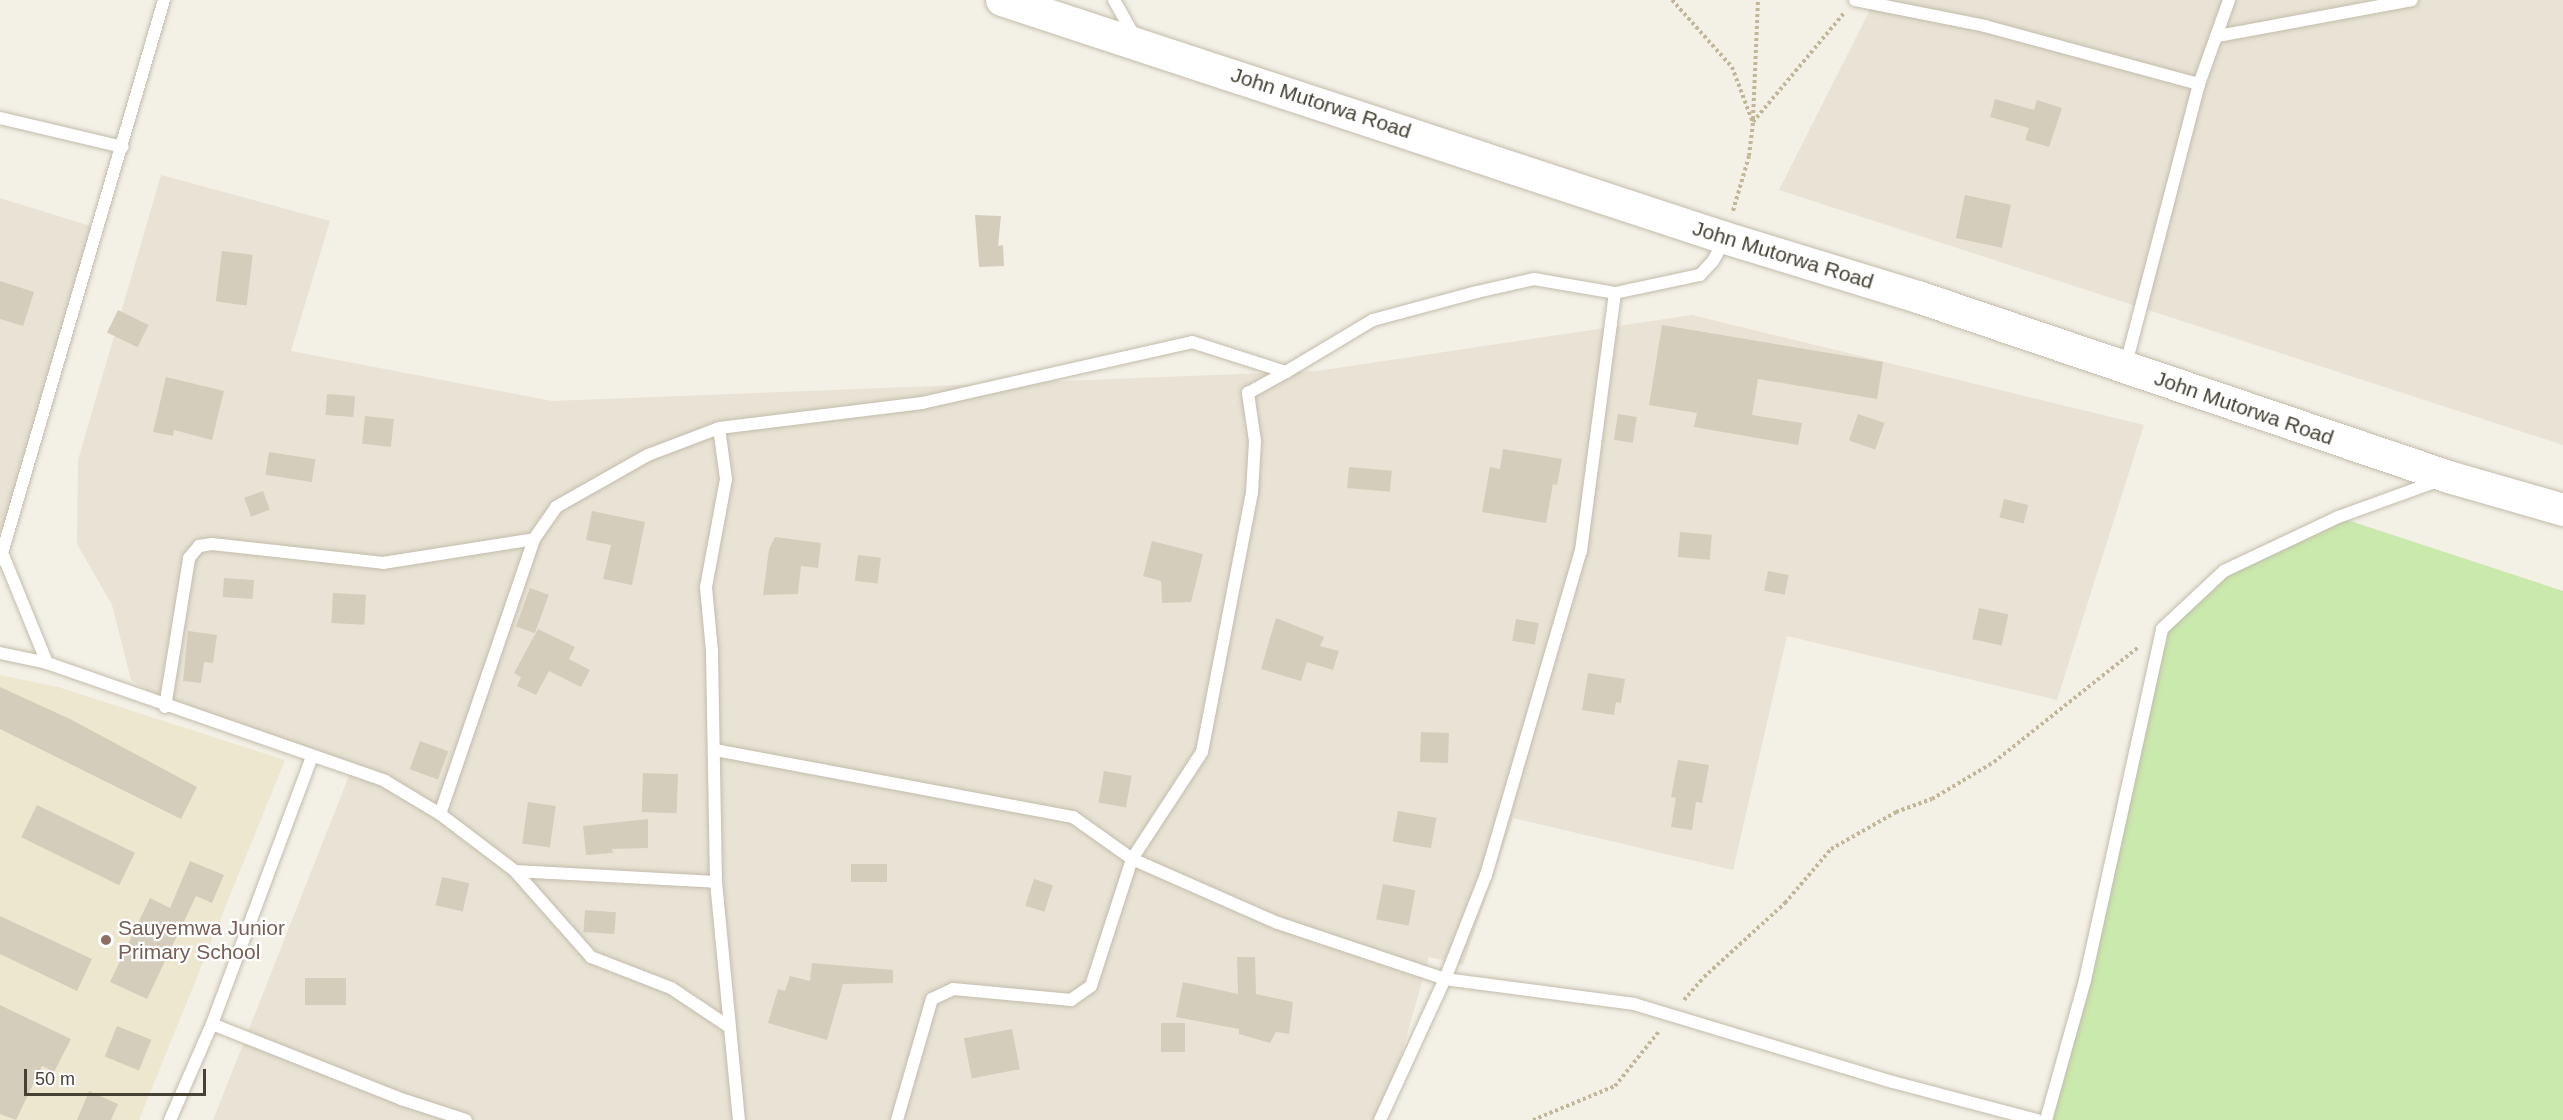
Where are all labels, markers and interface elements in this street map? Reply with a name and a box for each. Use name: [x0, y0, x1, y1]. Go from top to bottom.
street label: John Mutorwa Road: [1228, 62, 1414, 144]
street label: John Mutorwa Road: [1689, 215, 1877, 295]
street label: John Mutorwa Road: [2151, 365, 2337, 451]
place label: Sauyemwa Junior Primary School: [118, 915, 285, 965]
marker: Sauyemwa Junior Primary School: [99, 933, 113, 947]
scale bar: [27, 1057, 208, 1095]
text: 50 m: [35, 1069, 75, 1089]

